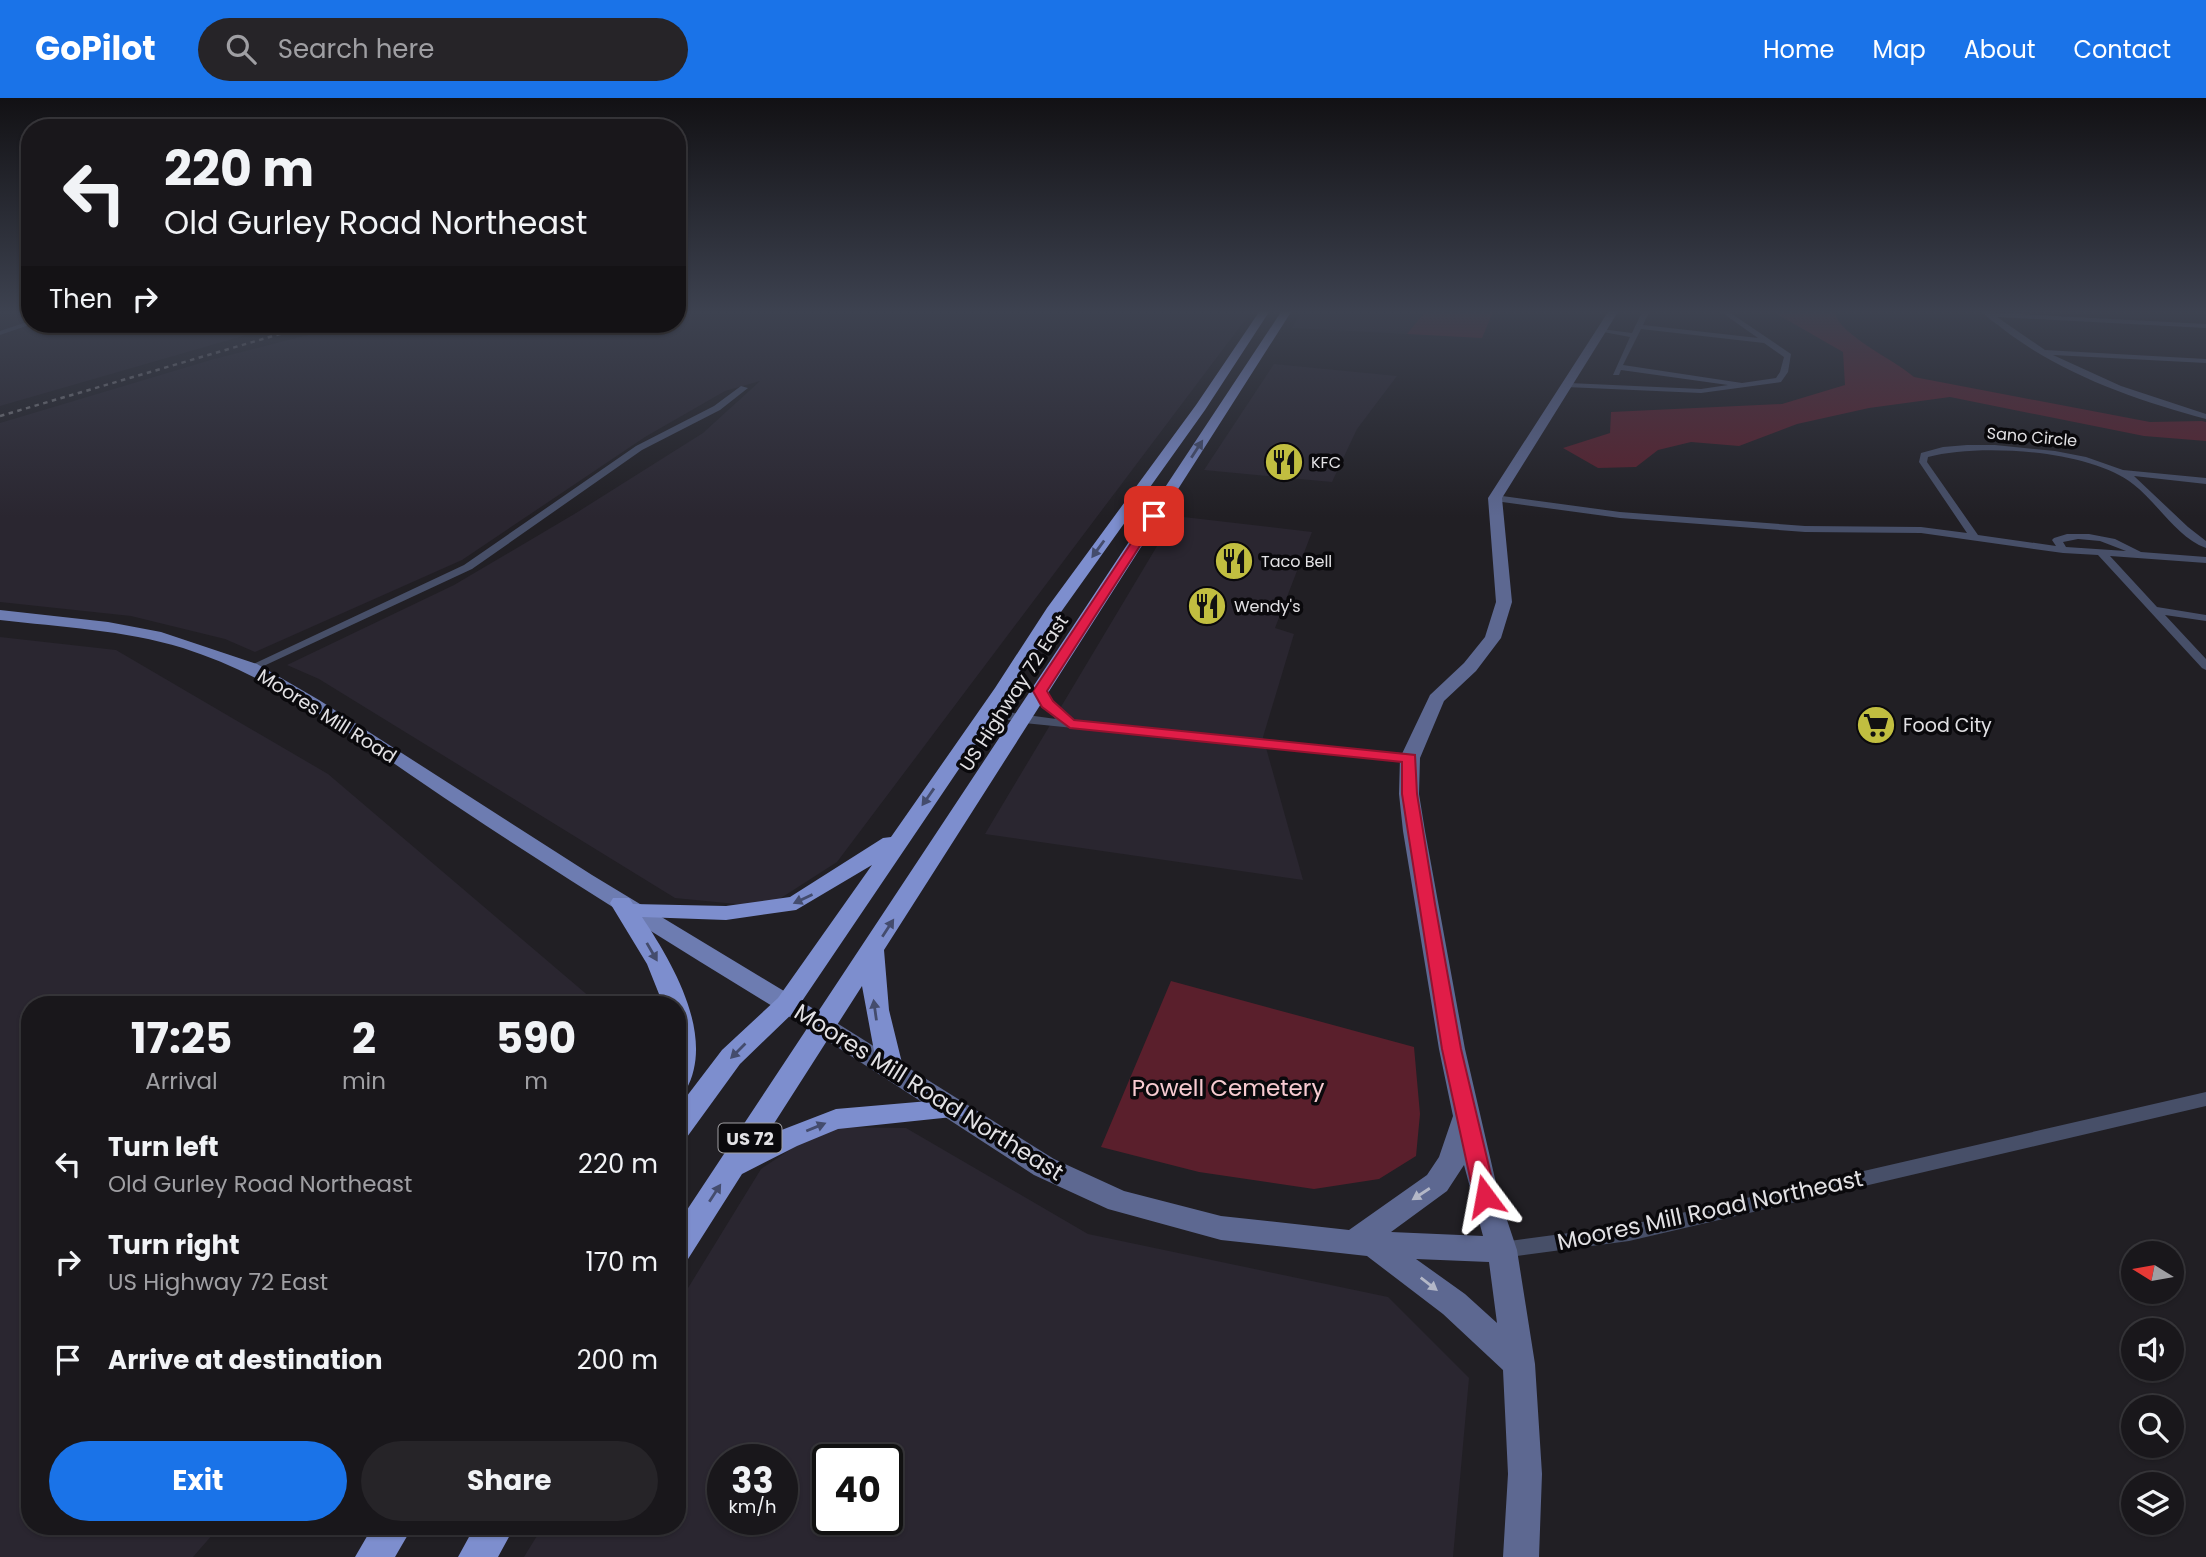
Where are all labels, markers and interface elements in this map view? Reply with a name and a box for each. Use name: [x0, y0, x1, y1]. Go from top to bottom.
search box: [198, 18, 688, 81]
text: GoPilot: [35, 25, 156, 72]
icon: search: [222, 30, 260, 68]
text: Search here: [278, 31, 434, 67]
text: Home: [1763, 33, 1835, 66]
text: Map: [1873, 33, 1926, 66]
text: About: [1964, 33, 2035, 66]
text: Contact: [2073, 33, 2171, 66]
text: 220 m: [164, 135, 314, 203]
icon: left: [49, 147, 140, 238]
text: Old Gurley Road Northeast: [164, 200, 587, 245]
icon: right: [126, 280, 164, 318]
text: Then: [49, 281, 112, 317]
street label: Sano Circle: [1986, 422, 2078, 452]
one-way arrow: [1191, 439, 1204, 459]
restaurant icon: KFC: [1263, 441, 1305, 483]
place label: KFC: [1311, 451, 1341, 474]
pin: [1124, 486, 1184, 546]
icon: arrive: [1135, 497, 1173, 535]
one-way arrow: [1092, 540, 1106, 558]
restaurant icon: Taco Bell: [1213, 540, 1255, 582]
place label: Taco Bell: [1261, 550, 1332, 573]
restaurant icon: Wendy's: [1186, 585, 1228, 627]
place label: Wendy's: [1234, 595, 1301, 618]
street label: US Highway 72 East: [953, 609, 1075, 777]
street label: Moores Mill Road: [252, 662, 402, 770]
supermarket icon: Food City: [1855, 704, 1897, 746]
place label: Food City: [1903, 712, 1992, 739]
one-way arrow: [921, 788, 935, 806]
one-way arrow: [793, 893, 813, 904]
one-way arrow: [881, 918, 894, 938]
one-way arrow: [646, 942, 659, 961]
street label: Moores Mill Road Northeast: [788, 996, 1070, 1188]
one-way arrow: [869, 999, 880, 1021]
text: 17:25: [131, 1009, 232, 1068]
text: 2: [352, 1009, 376, 1068]
text: 590: [496, 1009, 576, 1068]
one-way arrow: [729, 1042, 746, 1059]
text: Arrival: [145, 1065, 218, 1097]
text: min: [342, 1065, 386, 1097]
text: m: [524, 1065, 548, 1097]
park label: Powell Cemetery: [1132, 1072, 1324, 1104]
one-way arrow: [805, 1121, 826, 1132]
road number: US 72: [718, 1124, 782, 1153]
text: Turn left: [108, 1129, 219, 1165]
icon: left: [49, 1145, 87, 1183]
text: 220 m: [578, 1146, 658, 1182]
position arrow: [1448, 1159, 1522, 1233]
street label: Moores Mill Road Northeast: [1554, 1162, 1866, 1258]
text: Old Gurley Road Northeast: [108, 1168, 412, 1200]
one-way arrow: [708, 1183, 721, 1203]
one-way arrow: [1411, 1187, 1431, 1200]
text: Turn right: [108, 1227, 240, 1263]
north arrow: [2121, 1241, 2184, 1304]
map controls: [2121, 1241, 2184, 1535]
icon: right: [49, 1243, 87, 1281]
text: 170 m: [585, 1244, 658, 1280]
text: US Highway 72 East: [108, 1266, 328, 1298]
one-way arrow: [1420, 1276, 1437, 1291]
button: sound: [2121, 1318, 2184, 1381]
icon: arrive: [49, 1341, 87, 1379]
text: Arrive at destination: [108, 1342, 383, 1378]
text: 200 m: [577, 1342, 658, 1378]
button: search: [2121, 1395, 2184, 1458]
button: Exit: [49, 1441, 347, 1521]
button: Share: [361, 1441, 658, 1521]
speed limit sign: 40: [812, 1444, 903, 1535]
text: 33: [731, 1456, 774, 1505]
button: layers: [2121, 1472, 2184, 1535]
text: km/h: [729, 1494, 776, 1519]

